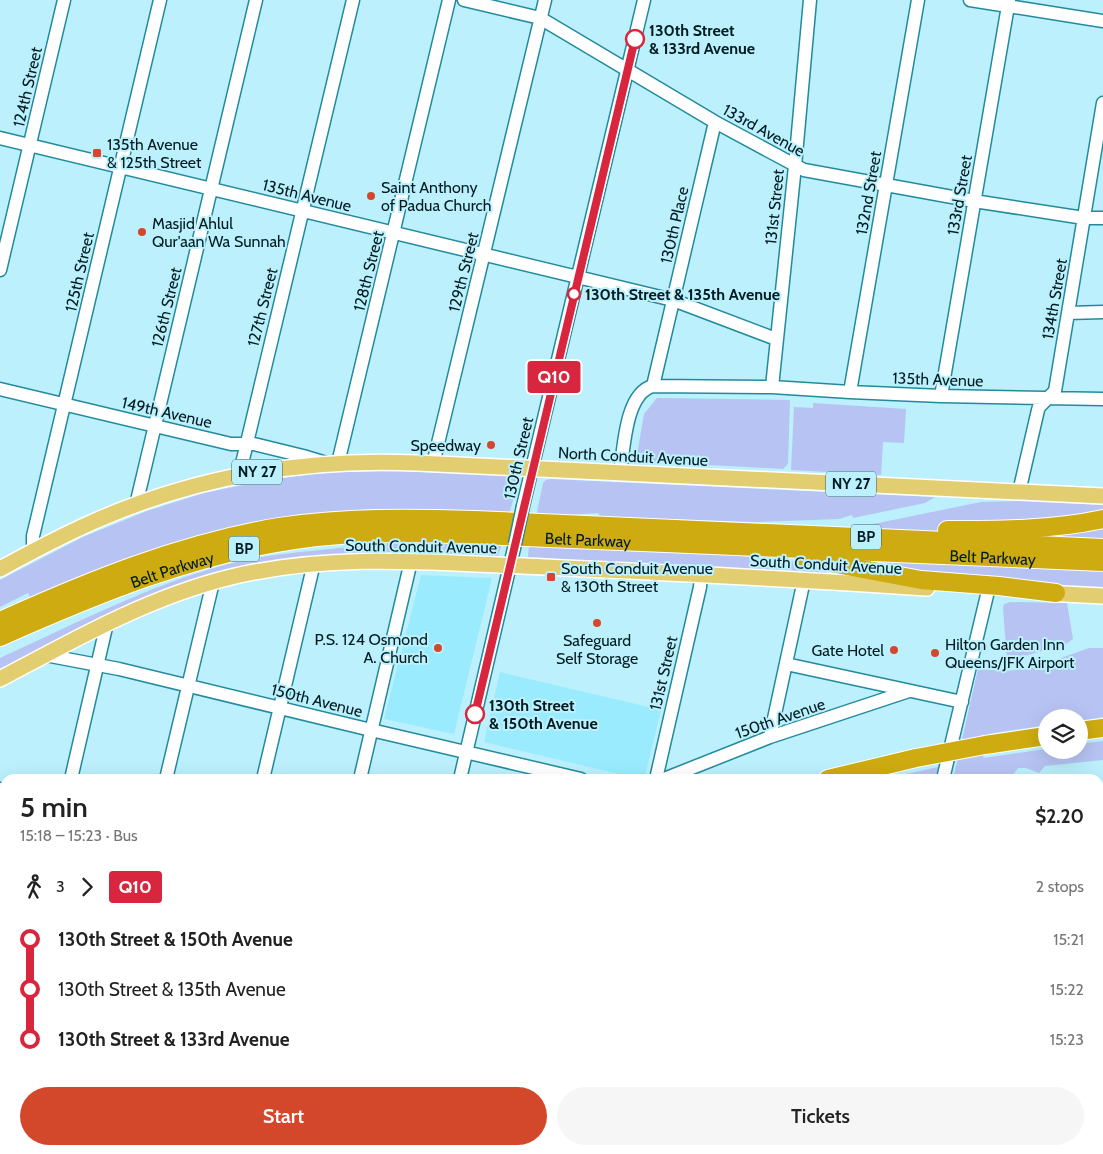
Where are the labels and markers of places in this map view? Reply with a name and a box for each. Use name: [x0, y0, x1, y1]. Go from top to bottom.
place label: 130th Street & 133rd Avenue: [649, 21, 755, 58]
marker: 130th Street & 133rd Avenue: [625, 29, 645, 49]
place label: 135th Avenue & 125th Street: [107, 135, 202, 172]
marker: 135th Avenue & 125th Street: [91, 147, 103, 159]
place label: Saint Anthony of Padua Church: [381, 178, 491, 215]
marker: Saint Anthony of Padua Church: [365, 190, 377, 202]
place label: Masjid Ahlul Qur'aan Wa Sunnah: [152, 214, 286, 251]
marker: Masjid Ahlul Qur'aan Wa Sunnah: [136, 226, 148, 238]
place label: 130th Street & 135th Avenue: [585, 285, 780, 304]
marker: 130th Street & 135th Avenue: [567, 287, 581, 301]
place label: Speedway: [411, 436, 481, 455]
marker: Speedway: [485, 439, 497, 451]
place label: South Conduit Avenue & 130th Street: [561, 559, 713, 596]
marker: South Conduit Avenue & 130th Street: [545, 571, 557, 583]
marker: Safeguard Self Storage: [591, 617, 603, 629]
place label: P.S. 124 Osmond A. Church: [315, 630, 428, 667]
place label: Safeguard Self Storage: [556, 631, 638, 668]
place label: Hilton Garden Inn Queens/JFK Airport: [945, 635, 1075, 672]
place label: Gate Hotel: [812, 641, 884, 660]
marker: P.S. 124 Osmond A. Church: [432, 642, 444, 654]
marker: Gate Hotel: [888, 644, 900, 656]
marker: Hilton Garden Inn Queens/JFK Airport: [929, 647, 941, 659]
place label: 130th Street & 150th Avenue: [489, 696, 598, 733]
marker: 130th Street & 150th Avenue: [465, 704, 485, 724]

